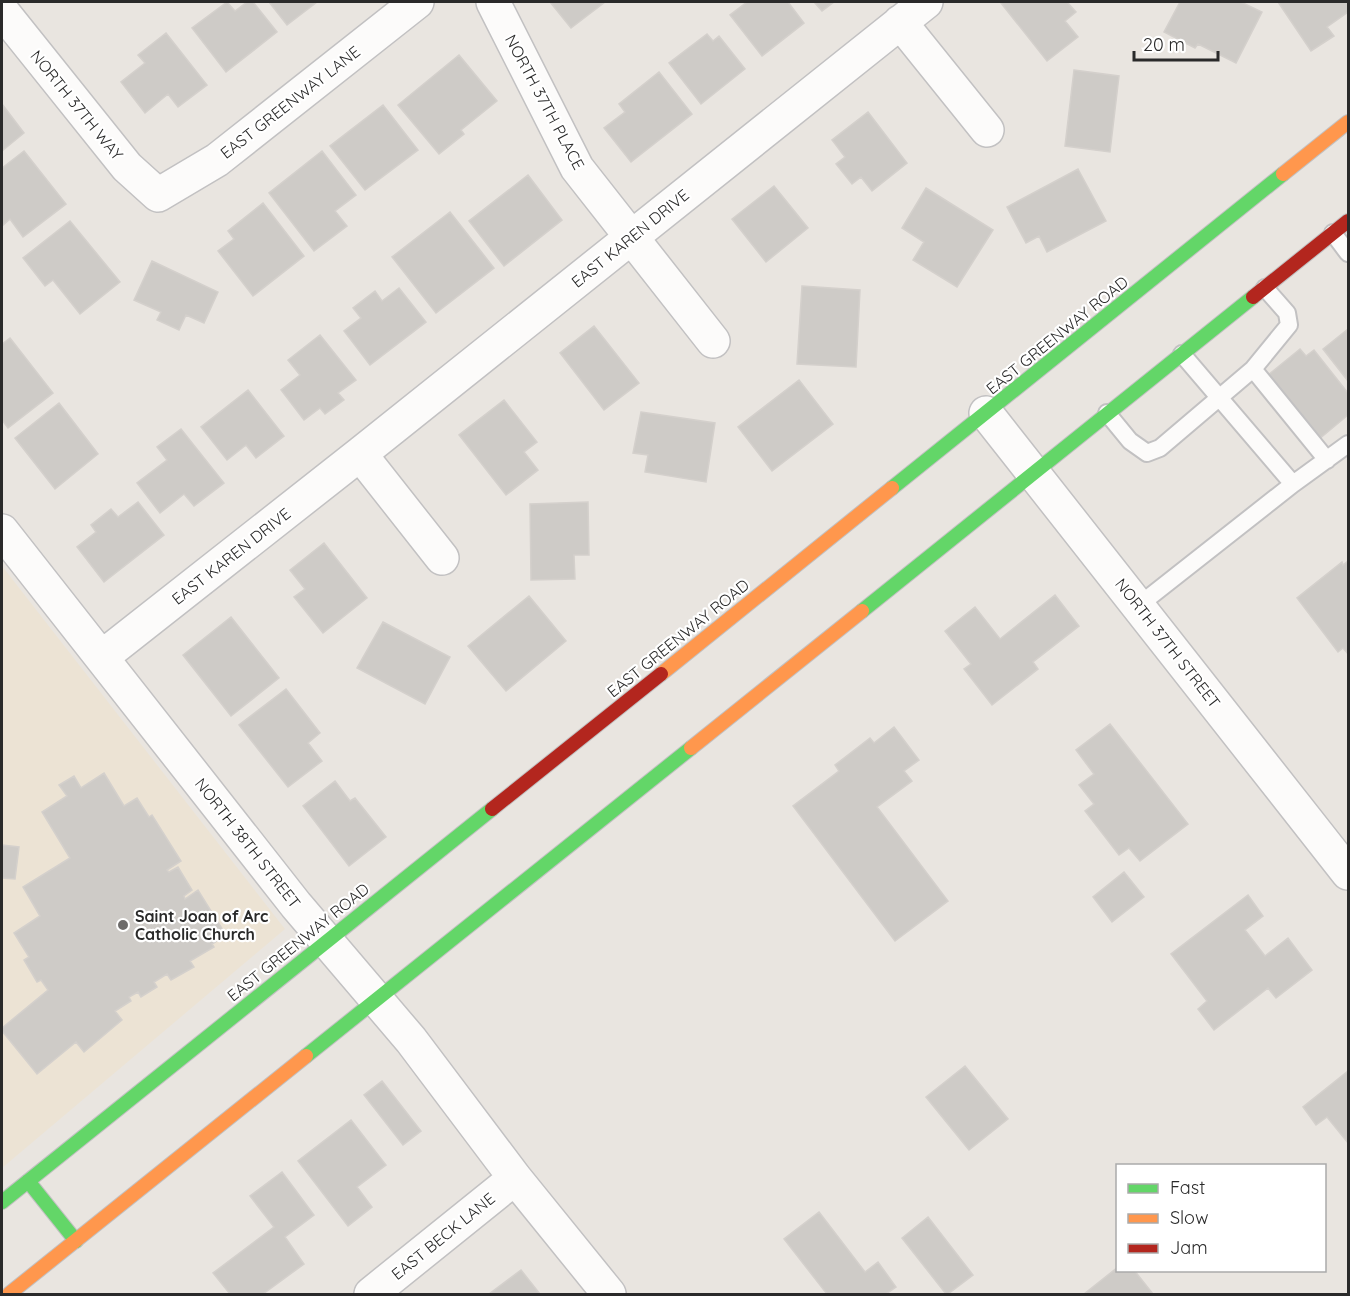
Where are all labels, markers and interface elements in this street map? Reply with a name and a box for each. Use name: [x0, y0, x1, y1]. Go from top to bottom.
scale bar: [1134, 24, 1218, 62]
street label: NORTH 37TH PLACE: [501, 31, 589, 173]
text: 20 m: [1143, 33, 1185, 56]
street label: EAST GREENWAY LANE: [216, 41, 364, 163]
street label: NORTH 37TH WAY: [26, 46, 128, 164]
street label: EAST KAREN DRIVE: [567, 184, 693, 292]
street label: EAST GREENWAY ROAD: [982, 272, 1132, 398]
street label: EAST KAREN DRIVE: [168, 503, 294, 609]
street label: NORTH 37TH STREET: [1111, 574, 1225, 712]
street label: EAST GREENWAY ROAD: [603, 575, 753, 701]
street label: NORTH 38TH STREET: [191, 774, 305, 912]
street label: EAST GREENWAY ROAD: [223, 879, 373, 1005]
place label: Saint Joan of Arc Catholic Church: [135, 906, 268, 944]
marker: Saint Joan of Arc Catholic Church: [116, 918, 130, 932]
legend: [1116, 1164, 1326, 1272]
text: Fast: [1170, 1176, 1205, 1199]
street label: EAST BECK LANE: [387, 1188, 499, 1284]
text: Slow: [1170, 1206, 1208, 1229]
text: Jam: [1170, 1236, 1208, 1259]

